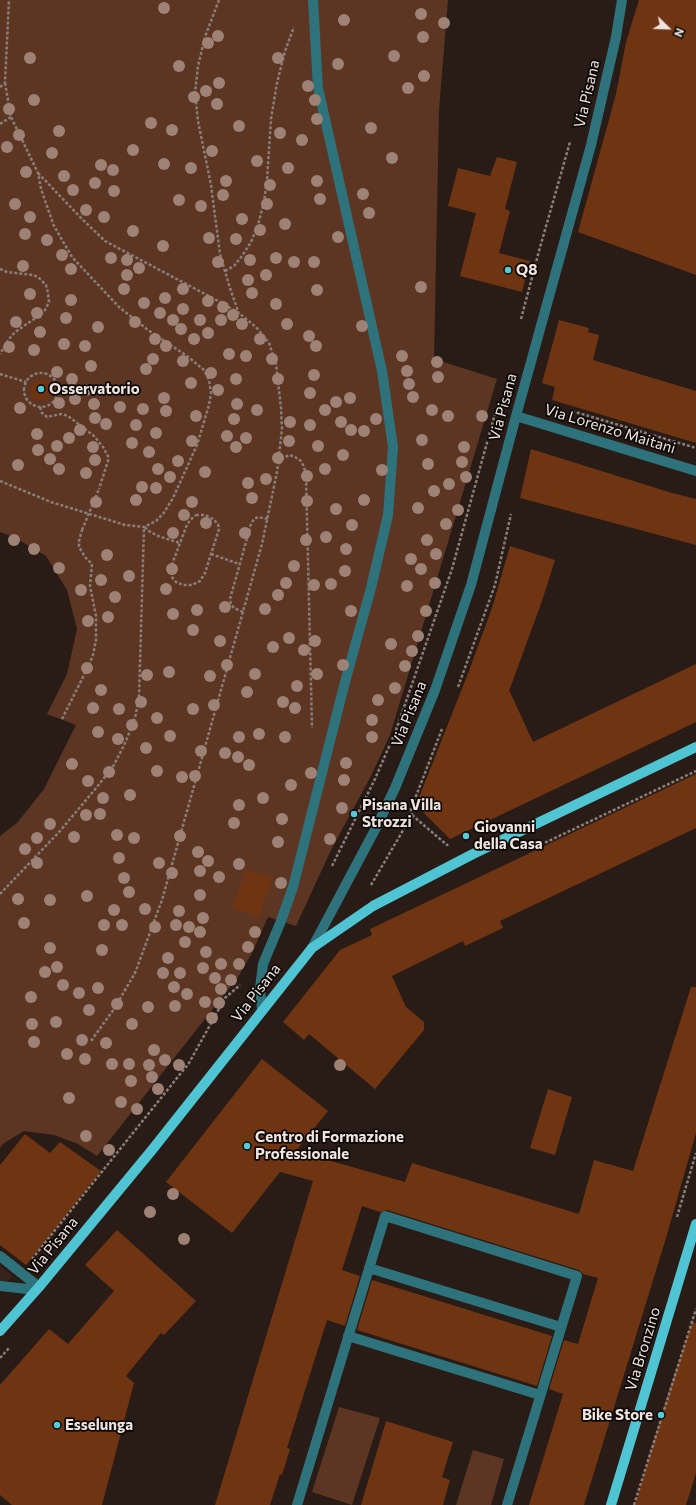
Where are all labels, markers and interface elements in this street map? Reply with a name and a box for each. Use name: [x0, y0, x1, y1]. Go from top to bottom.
north arrow: [648, 8, 688, 48]
text: N: [672, 27, 687, 39]
street label: Via Pisana: [570, 58, 604, 130]
place label: Q8: [516, 261, 537, 279]
marker: Q8: [503, 265, 513, 275]
street label: Via Pisana: [485, 371, 521, 443]
place label: Osservatorio: [49, 380, 140, 398]
marker: Osservatorio: [36, 384, 46, 394]
street label: Via Lorenzo Maitani: [542, 400, 678, 458]
street label: Via Pisana: [388, 679, 430, 749]
place label: Pisana Villa Strozzi: [362, 796, 441, 831]
marker: Pisana Villa Strozzi: [349, 809, 359, 819]
place label: Giovanni della Casa: [474, 818, 543, 853]
marker: Giovanni della Casa: [461, 831, 471, 841]
street label: Via Pisana: [228, 960, 284, 1026]
place label: Centro di Formazione Professionale: [255, 1128, 404, 1163]
marker: Centro di Formazione Professionale: [242, 1141, 252, 1151]
street label: Via Pisana: [24, 1213, 82, 1279]
street label: Via Bronzino: [622, 1305, 664, 1393]
place label: Bike Store: [582, 1406, 653, 1424]
marker: Bike Store: [656, 1410, 666, 1420]
place label: Esselunga: [65, 1416, 133, 1434]
marker: Esselunga: [52, 1420, 62, 1430]

